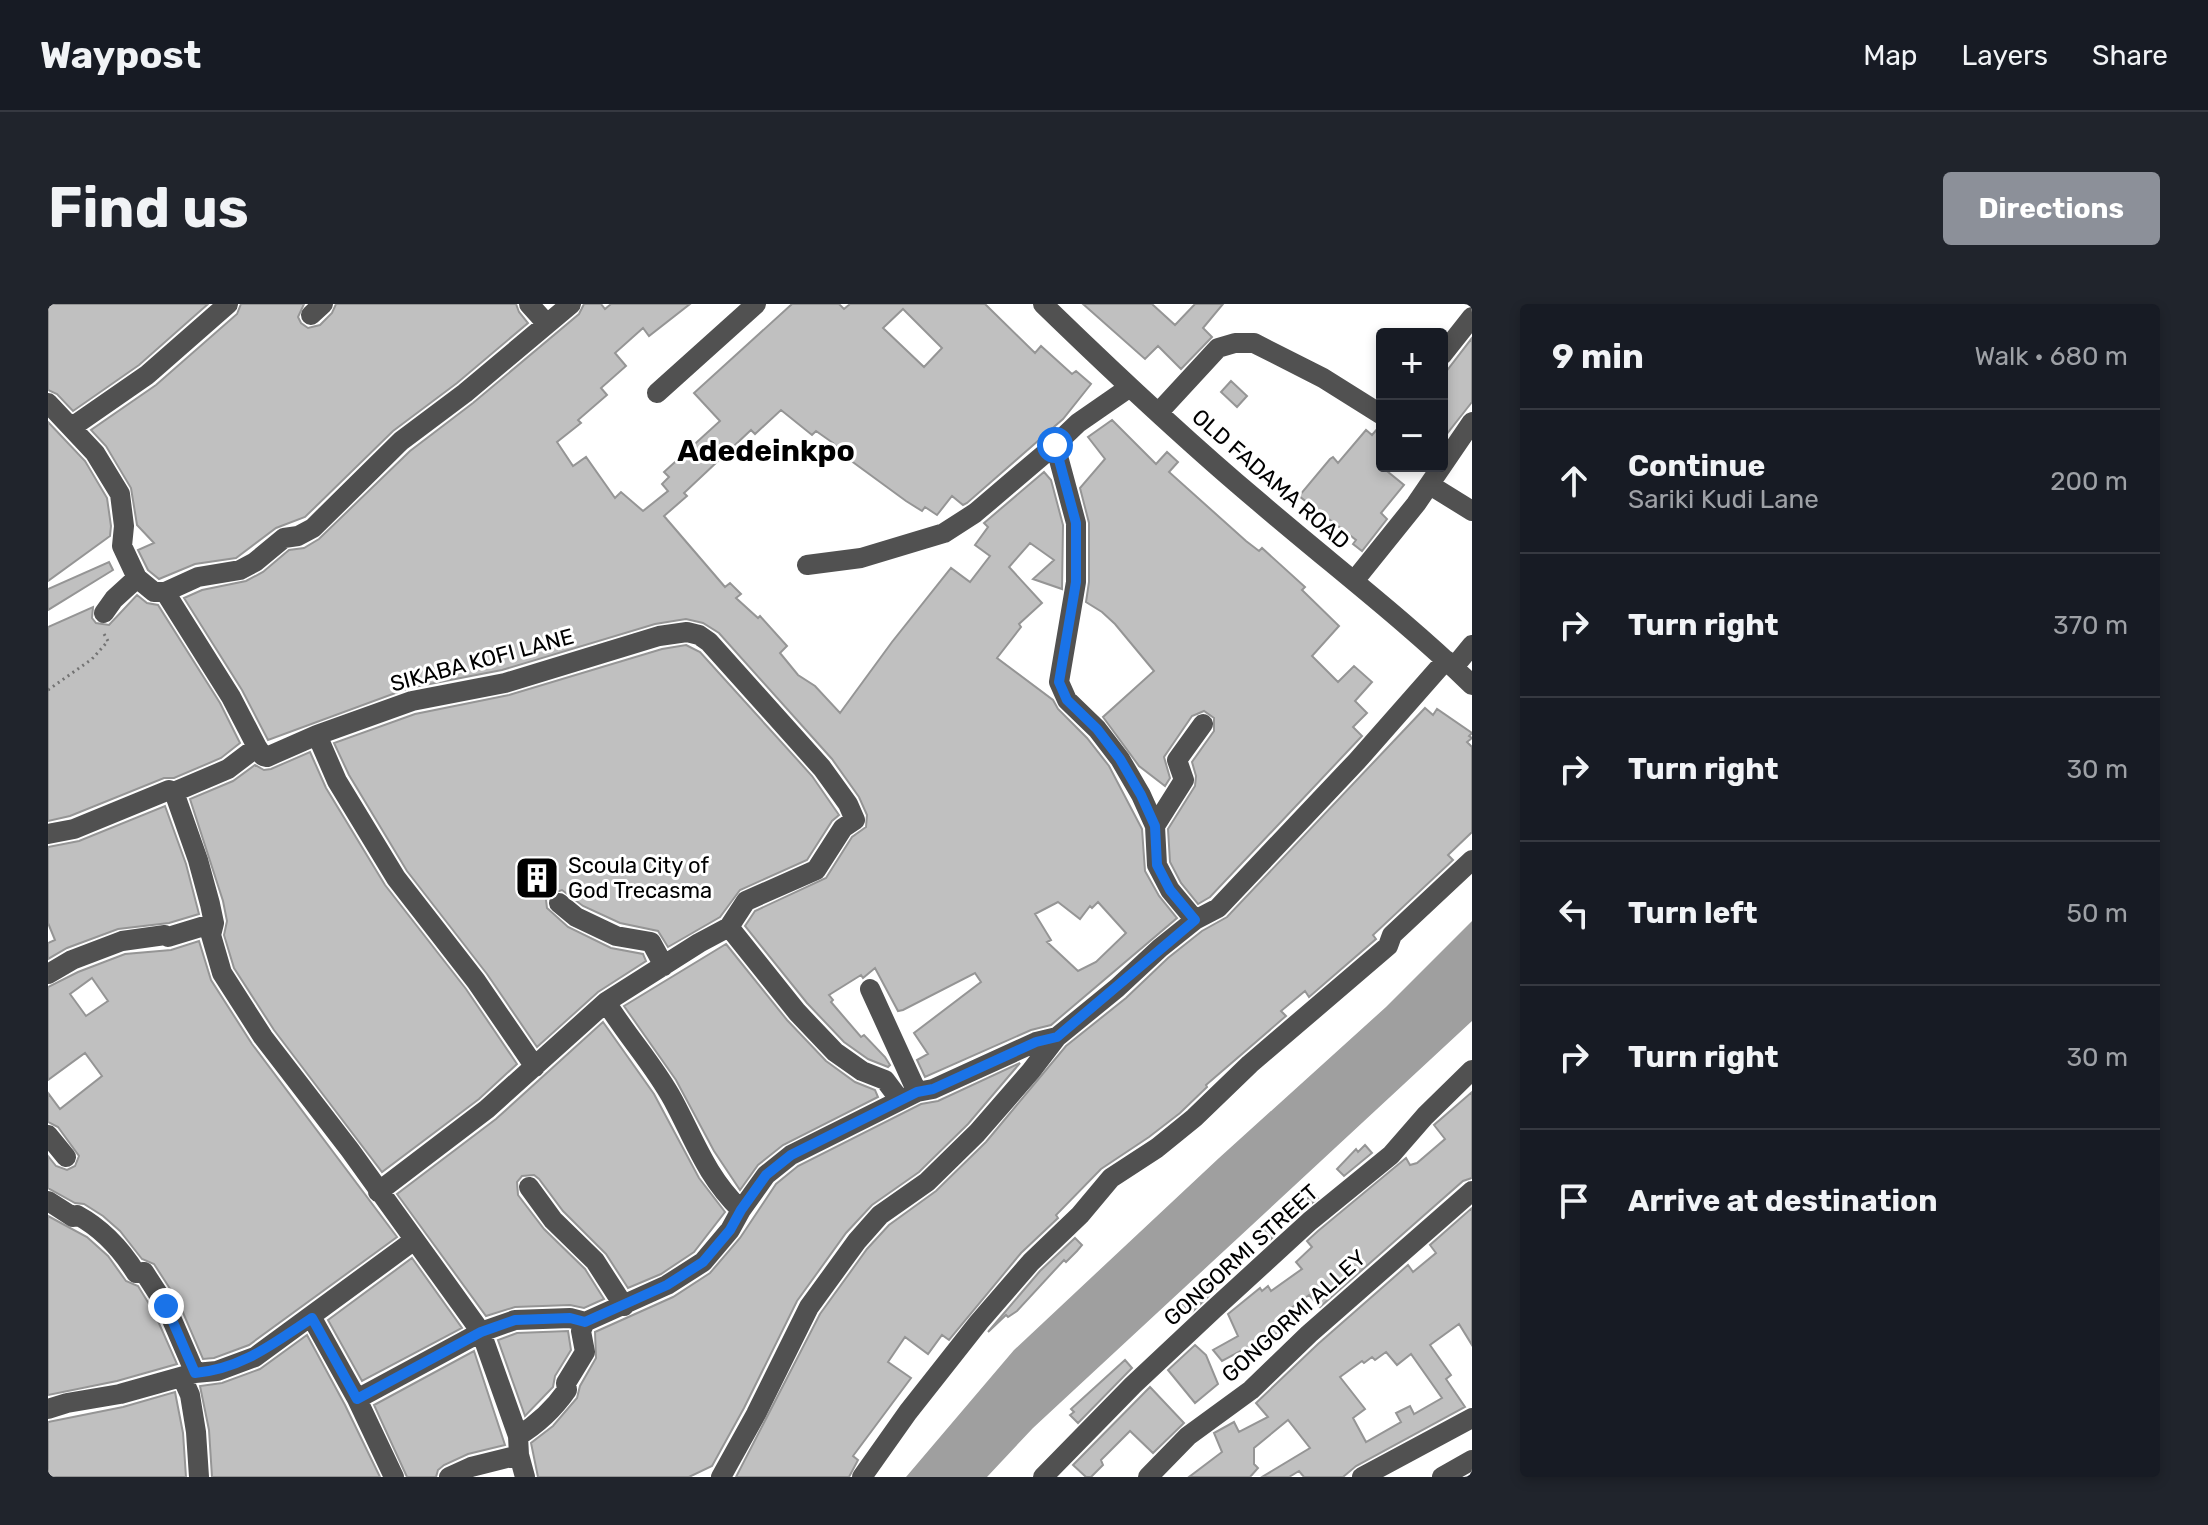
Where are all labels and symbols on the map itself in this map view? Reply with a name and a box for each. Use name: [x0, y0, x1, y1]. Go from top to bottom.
street label: OLD FADAMA ROAD: [1187, 403, 1355, 555]
route start: [1037, 427, 1073, 463]
district label: Adedeinkpo: [677, 433, 855, 469]
street label: SIKABA KOFI LANE: [387, 622, 577, 698]
place label: Scoula City of God Trecasma: [568, 852, 712, 904]
building icon: Scoula City of God Trecasma: [513, 854, 561, 902]
street label: GONGORMI STREET: [1158, 1178, 1324, 1331]
street label: GONGORMI ALLEY: [1216, 1244, 1372, 1388]
route end: [148, 1288, 184, 1324]

